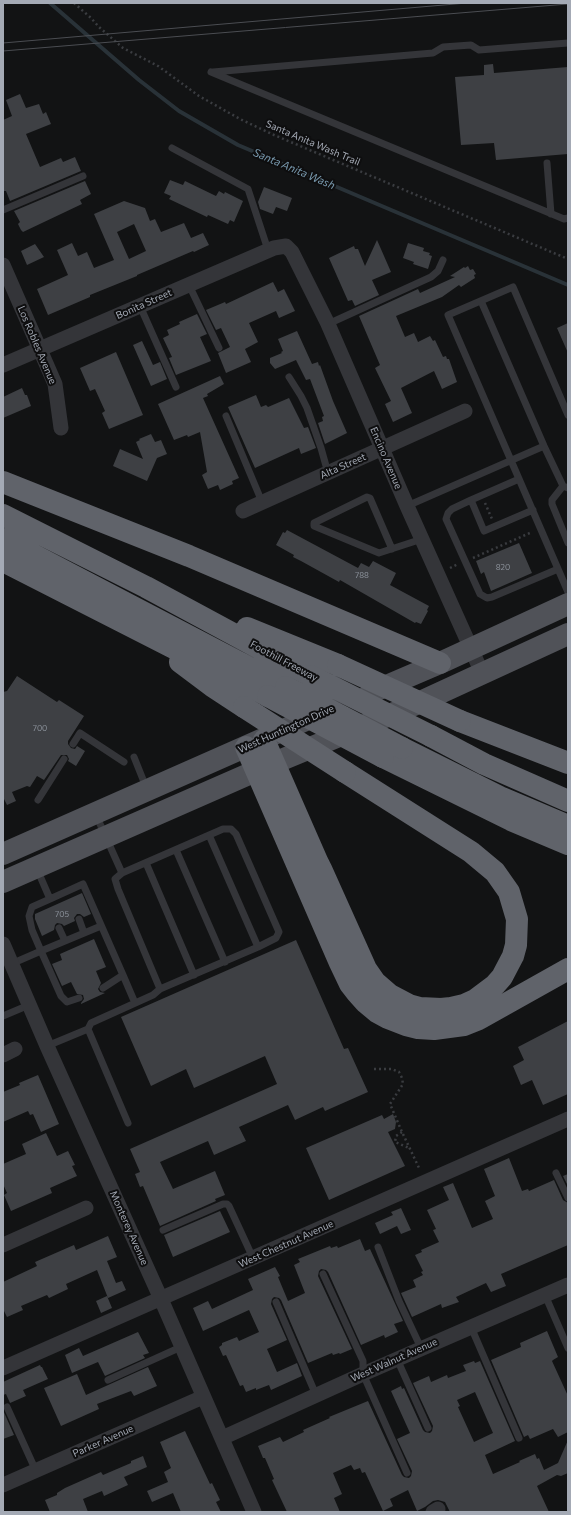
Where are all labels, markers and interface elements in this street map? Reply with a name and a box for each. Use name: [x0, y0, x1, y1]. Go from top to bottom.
street label: Santa Anita Wash Trail: [264, 118, 362, 168]
water label: Santa Anita Wash: [251, 146, 337, 192]
street label: Bonita Street: [114, 286, 174, 322]
street label: Los Robles Avenue: [15, 304, 59, 386]
street label: Encino Avenue: [368, 425, 404, 491]
street label: Alta Street: [318, 451, 368, 481]
house number: 820: [496, 562, 510, 572]
house number: 788: [355, 570, 369, 580]
street label: Foothill Freeway: [248, 638, 320, 684]
street label: West Huntington Drive: [236, 702, 336, 756]
house number: 700: [33, 723, 47, 733]
house number: 705: [55, 909, 69, 919]
street label: Monterey Avenue: [107, 1189, 151, 1267]
street label: West Chestnut Avenue: [237, 1218, 335, 1270]
street label: West Walnut Avenue: [349, 1336, 439, 1384]
street label: Parker Avenue: [71, 1422, 135, 1460]

